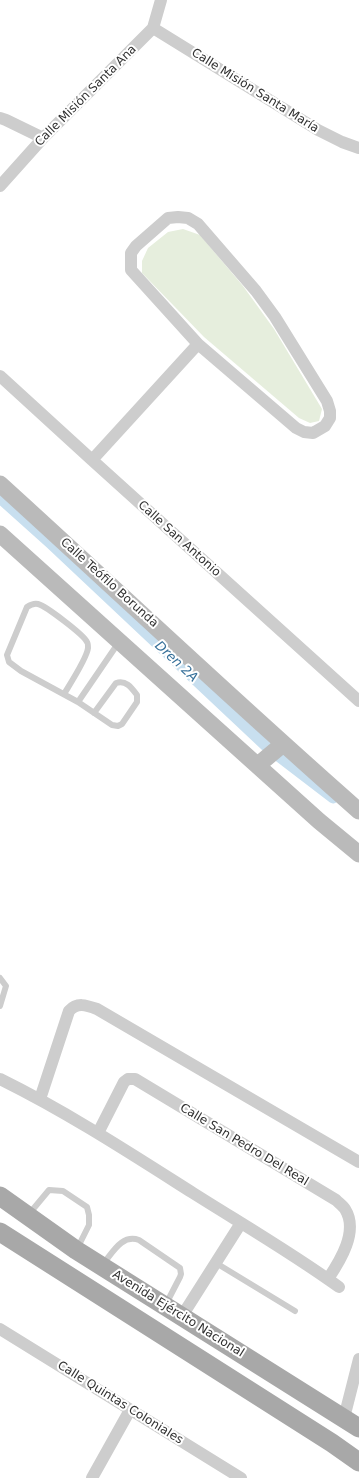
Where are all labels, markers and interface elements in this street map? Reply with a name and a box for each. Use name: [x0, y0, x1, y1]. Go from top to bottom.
street label: Calle Misión Santa Ana: [32, 42, 140, 150]
street label: Calle Misión Santa María: [189, 46, 321, 136]
street label: Calle San Antonio: [135, 498, 223, 580]
street label: Calle Teófilo Borunda: [57, 535, 161, 631]
water label: Dren 2A: [151, 638, 201, 686]
street label: Calle San Pedro Del Real: [177, 1101, 311, 1189]
street label: Avenida Ejército Nacional: [110, 1268, 246, 1360]
street label: Calle Quintas Coloniales: [55, 1358, 185, 1448]

